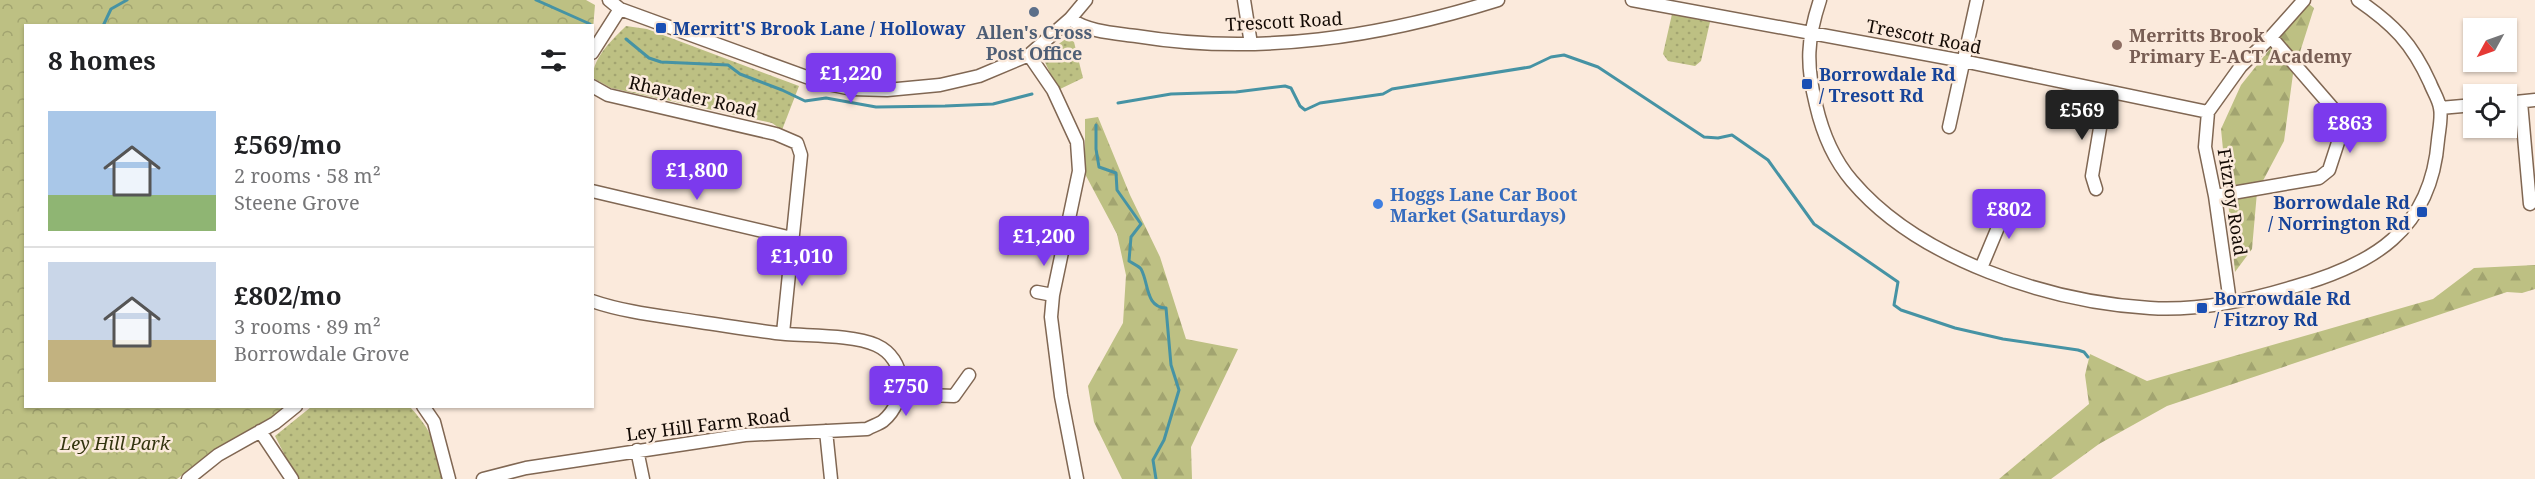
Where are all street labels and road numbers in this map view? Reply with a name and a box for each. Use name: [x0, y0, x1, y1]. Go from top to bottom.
street label: Trescott Road: [1225, 6, 1343, 36]
street label: Trescott Road: [1864, 13, 1984, 59]
street label: Rhayader Road: [627, 70, 759, 122]
street label: Fitzroy Road: [2213, 146, 2253, 258]
street label: Ley Hill Farm Road: [625, 402, 791, 446]

